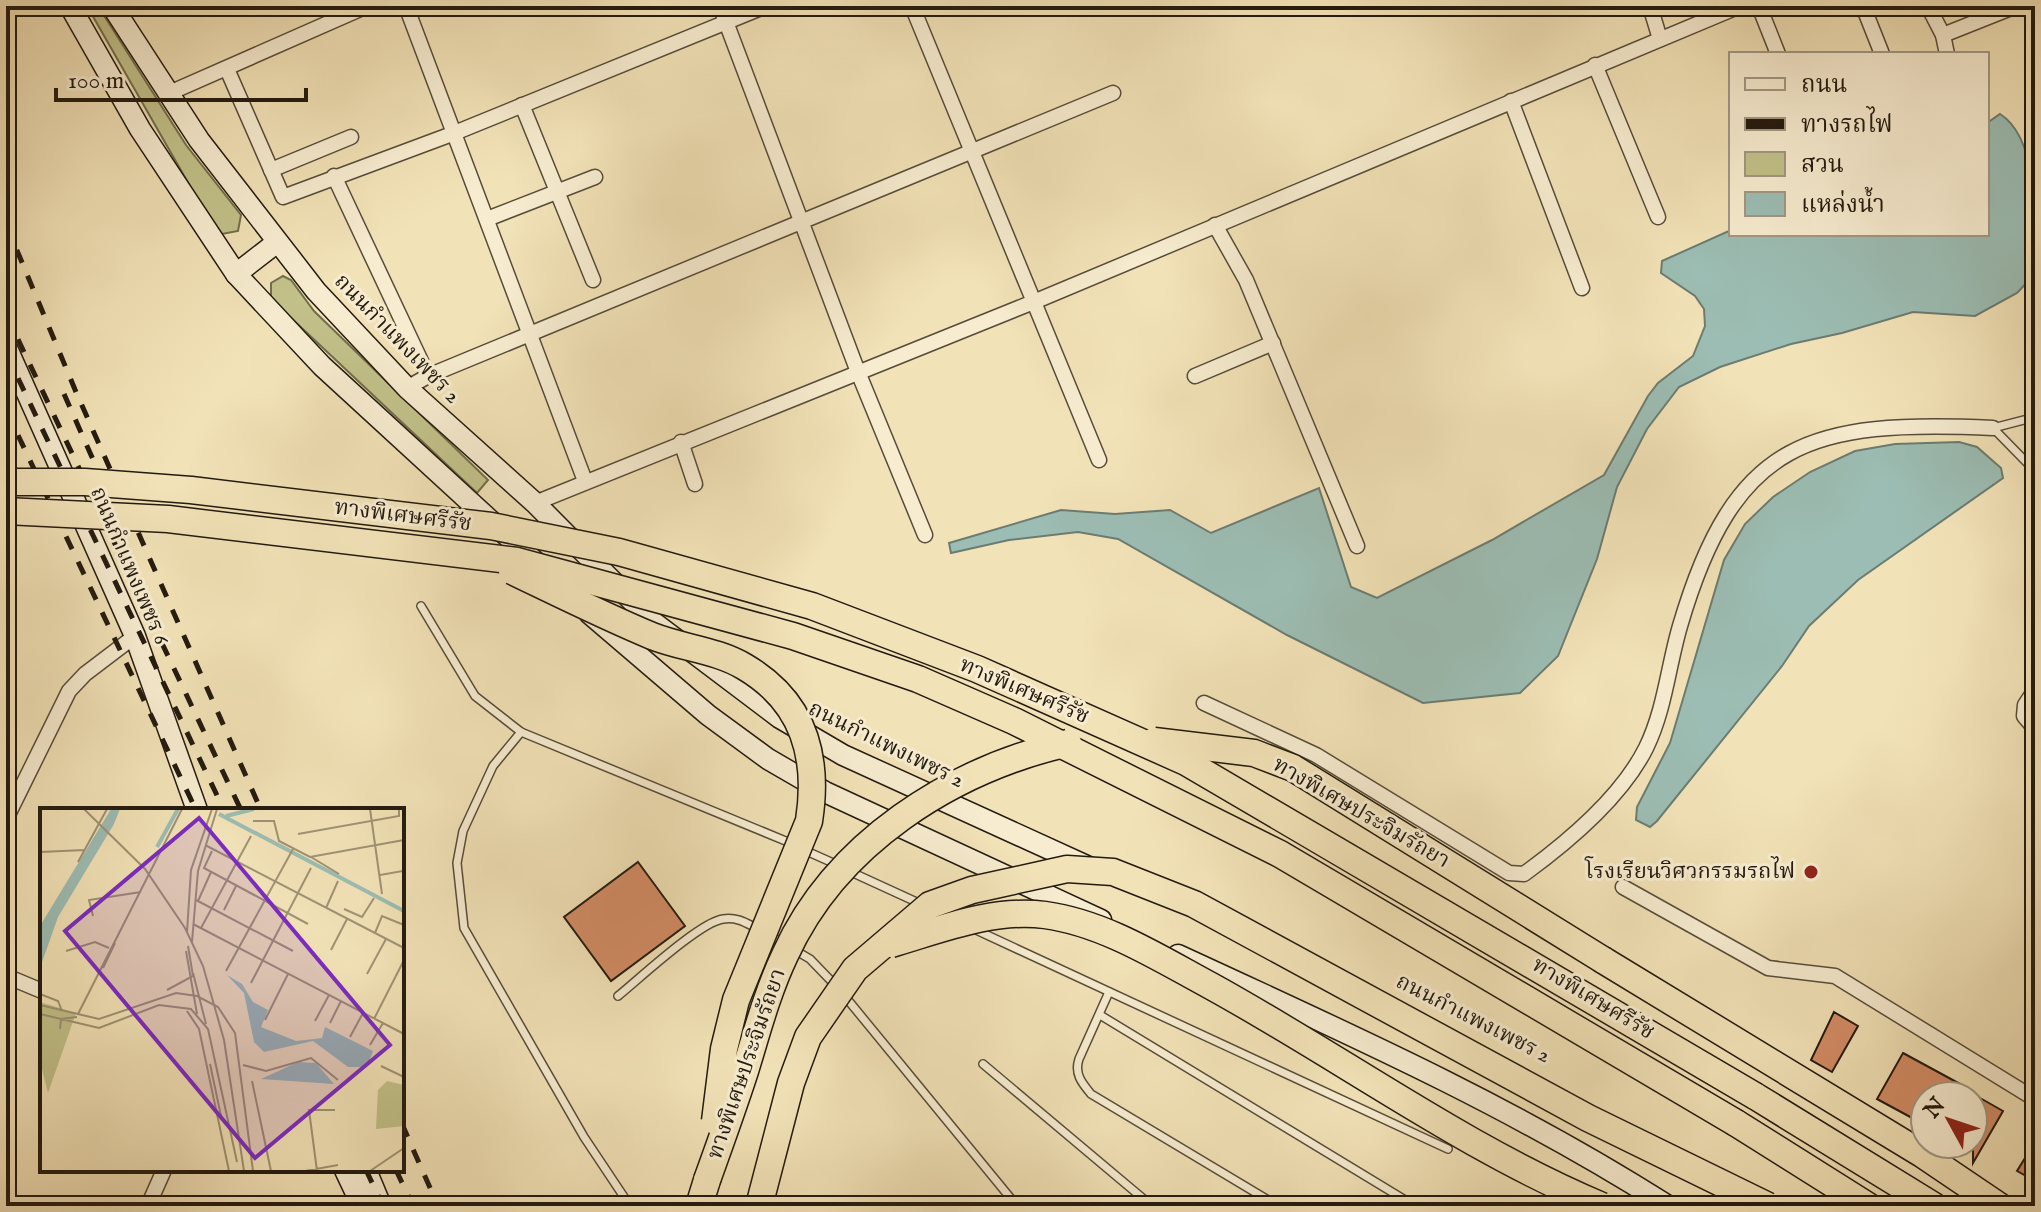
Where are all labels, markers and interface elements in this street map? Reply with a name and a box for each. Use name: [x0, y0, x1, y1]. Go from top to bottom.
scale bar: [56, 52, 306, 102]
legend: [1729, 52, 1989, 236]
text: 100 m: [68, 66, 124, 97]
text: ถนน: [1801, 70, 1847, 101]
text: ทางรถไฟ: [1801, 106, 1893, 141]
text: สวน: [1801, 150, 1844, 181]
text: แหล่งน้ำ: [1801, 186, 1885, 221]
street label: ถนนกำแพงเพชร 2: [328, 268, 466, 410]
street label: ถนนกำแพงเพชร 6: [83, 483, 175, 650]
street label: ทางพิเศษศรีรัช: [333, 494, 473, 538]
street label: ทางพิเศษศรีรัช: [955, 651, 1093, 731]
street label: ถนนกำแพงเพชร 2: [803, 695, 969, 795]
street label: ทางพิเศษประจิมรัถยา: [1267, 751, 1455, 875]
inset map: [40, 808, 404, 1172]
place label: โรงเรียนวิศวกรรมรถไฟ: [1584, 856, 1795, 886]
marker: โรงเรียนวิศวกรรมรถไฟ: [1802, 863, 1820, 881]
street label: ทางพิเศษศรีรัช: [1527, 951, 1659, 1047]
street label: ทางพิเศษประจิมรัถยา: [701, 965, 793, 1163]
street label: ถนนกำแพงเพชร 2: [1391, 968, 1555, 1070]
north arrow: [1909, 1080, 1989, 1160]
text: N: [1918, 1092, 1952, 1125]

